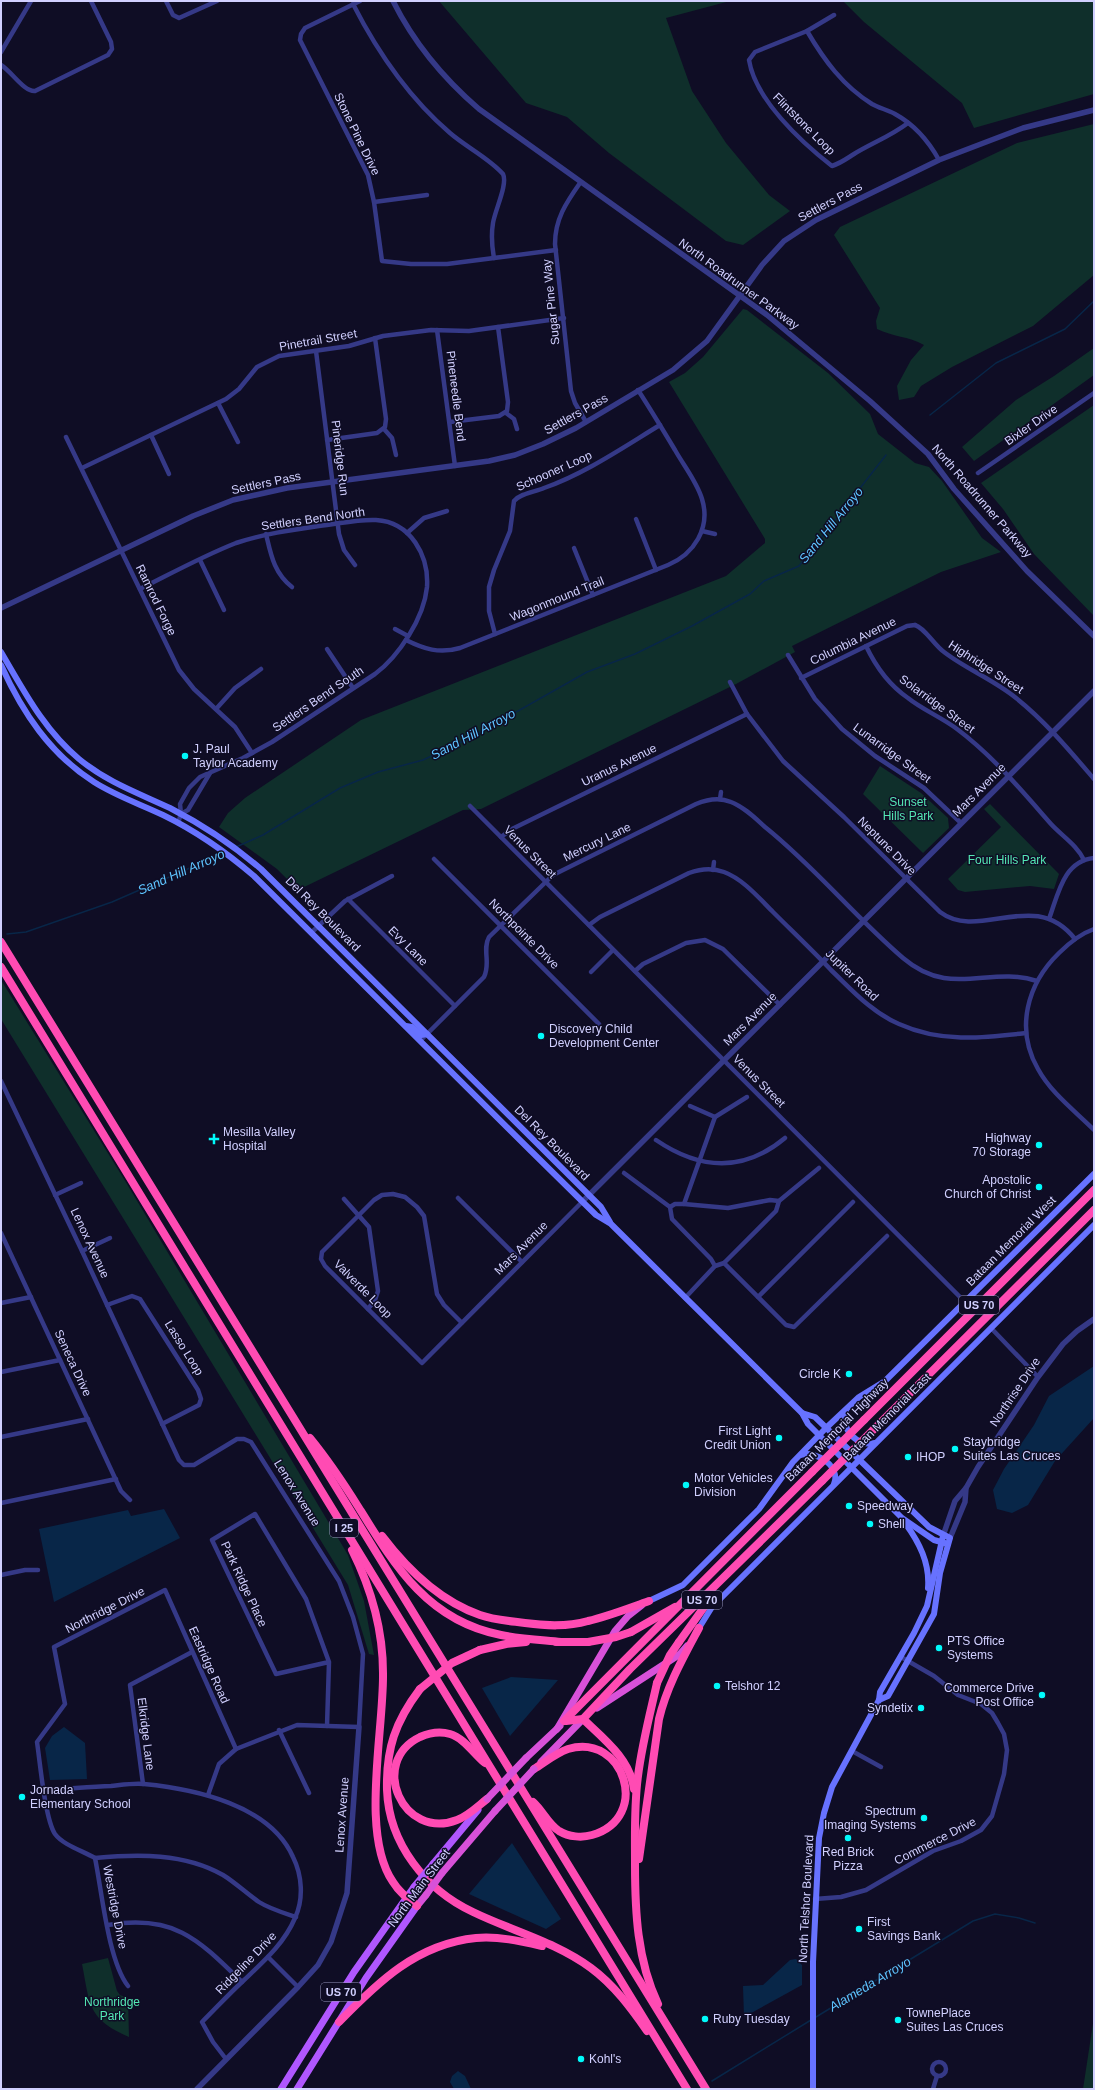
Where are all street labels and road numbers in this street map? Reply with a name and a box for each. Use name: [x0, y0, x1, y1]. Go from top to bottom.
street label: Stone Pine Drive: [331, 90, 383, 178]
street label: Flintstone Loop: [770, 90, 838, 158]
street label: Settlers Pass: [796, 179, 864, 225]
street label: North Roadrunner Parkway: [676, 236, 802, 332]
street label: Sugar Pine Way: [540, 258, 562, 346]
street label: Pinetrail Street: [278, 326, 359, 354]
street label: Pineneedle Bend: [443, 350, 469, 442]
street label: Settlers Pass: [542, 391, 610, 437]
street label: Bixler Drive: [1002, 401, 1060, 448]
street label: Pineridge Run: [328, 419, 352, 497]
street label: North Roadrunner Parkway: [929, 442, 1035, 560]
street label: Schooner Loop: [514, 448, 594, 494]
street label: Settlers Pass: [230, 469, 302, 497]
street label: Settlers Bend North: [260, 505, 366, 533]
street label: Ramrod Forge: [133, 562, 179, 638]
street label: Wagonmound Trail: [508, 574, 606, 624]
street label: Columbia Avenue: [808, 614, 899, 668]
street label: Highridge Street: [946, 638, 1027, 697]
street label: Settlers Bend South: [270, 663, 366, 735]
street label: Solarridge Street: [896, 672, 978, 737]
street label: Lunarridge Street: [850, 720, 934, 786]
street label: Uranus Avenue: [579, 741, 659, 789]
street label: Mars Avenue: [949, 760, 1009, 820]
street label: Neptune Drive: [855, 814, 919, 878]
street label: Mercury Lane: [561, 819, 633, 864]
street label: Venus Street: [501, 823, 560, 882]
street label: Del Rey Boulevard: [283, 874, 363, 954]
street label: Northpointe Drive: [486, 896, 562, 972]
street label: Evy Lane: [385, 923, 431, 969]
street label: Jupiter Road: [823, 946, 881, 1004]
street label: Mars Avenue: [720, 989, 780, 1049]
street label: Venus Street: [730, 1052, 789, 1111]
street label: Del Rey Boulevard: [512, 1103, 592, 1183]
street label: Bataan Memorial West: [963, 1193, 1059, 1289]
street label: Lenox Avenue: [68, 1206, 113, 1281]
street label: Mars Avenue: [491, 1218, 551, 1278]
street label: Valverde Loop: [331, 1257, 395, 1321]
road number: US 70: [959, 1296, 999, 1314]
street label: Lasso Loop: [162, 1318, 207, 1378]
street label: Seneca Drive: [51, 1327, 95, 1399]
street label: Northrise Drive: [987, 1355, 1043, 1429]
street label: Bataan Memorial East: [840, 1370, 934, 1464]
street label: Bataan Memorial Highway: [783, 1376, 891, 1484]
street label: Lenox Avenue: [271, 1457, 323, 1529]
road number: I 25: [330, 1519, 358, 1537]
street label: Park Ridge Place: [218, 1539, 270, 1629]
street label: Northridge Drive: [63, 1584, 147, 1636]
road number: US 70: [682, 1591, 722, 1609]
street label: Eastridge Road: [186, 1624, 232, 1706]
street label: Elkridge Lane: [135, 1697, 157, 1772]
street label: Lenox Avenue: [332, 1776, 352, 1853]
street label: Commerce Drive: [892, 1814, 979, 1868]
street label: North Telshor Boulevard: [796, 1834, 816, 1964]
street label: North Main Street: [385, 1846, 453, 1930]
street label: Westridge Drive: [100, 1864, 130, 1950]
street label: Ridgeline Drive: [213, 1929, 280, 1997]
road number: US 70: [321, 1983, 361, 2001]

